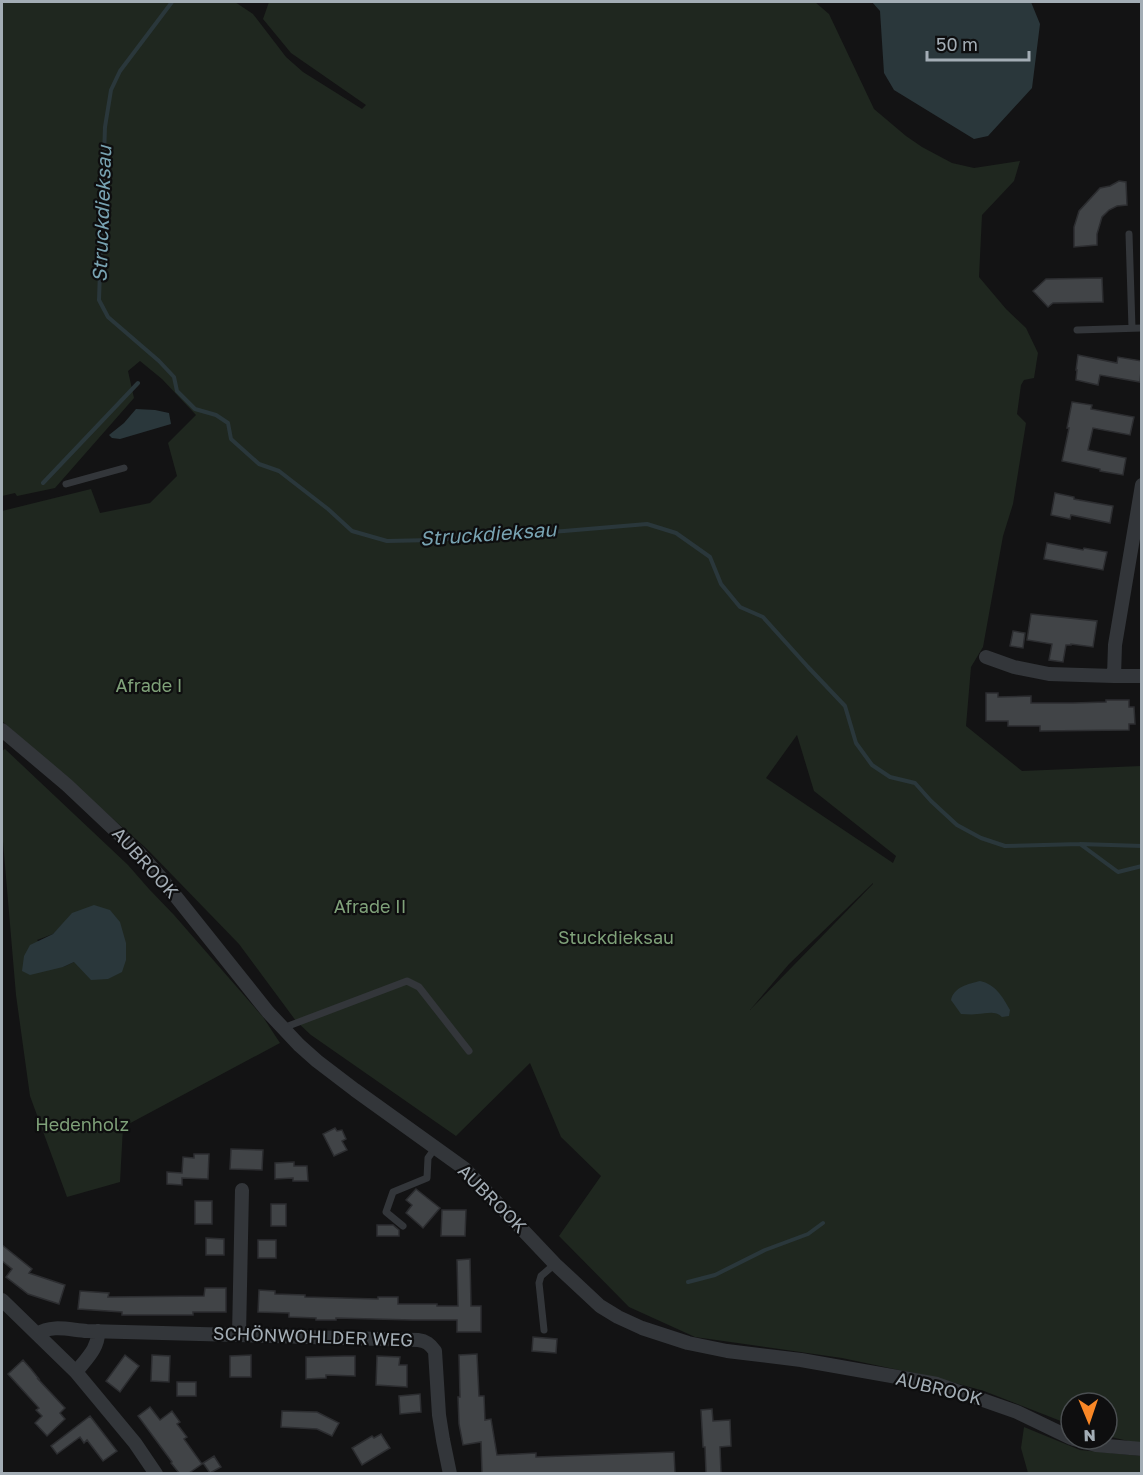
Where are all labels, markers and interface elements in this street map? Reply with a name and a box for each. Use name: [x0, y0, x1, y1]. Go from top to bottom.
scale bar: [927, 24, 1029, 62]
text: 50 m: [936, 33, 978, 55]
water label: Struckdieksau: [87, 143, 115, 283]
water label: Struckdieksau: [419, 516, 559, 550]
park label: Afrade I: [116, 674, 182, 696]
street label: AUBROOK: [108, 822, 183, 902]
park label: Afrade II: [334, 895, 406, 917]
park label: Stuckdieksau: [558, 926, 674, 948]
park label: Hedenholz: [35, 1113, 129, 1135]
street label: AUBROOK: [454, 1159, 532, 1237]
street label: SCHÖNWOHLDER WEG: [213, 1322, 413, 1350]
street label: AUBROOK: [894, 1367, 985, 1409]
north arrow: [1059, 1391, 1119, 1451]
text: N: [1083, 1426, 1096, 1446]

